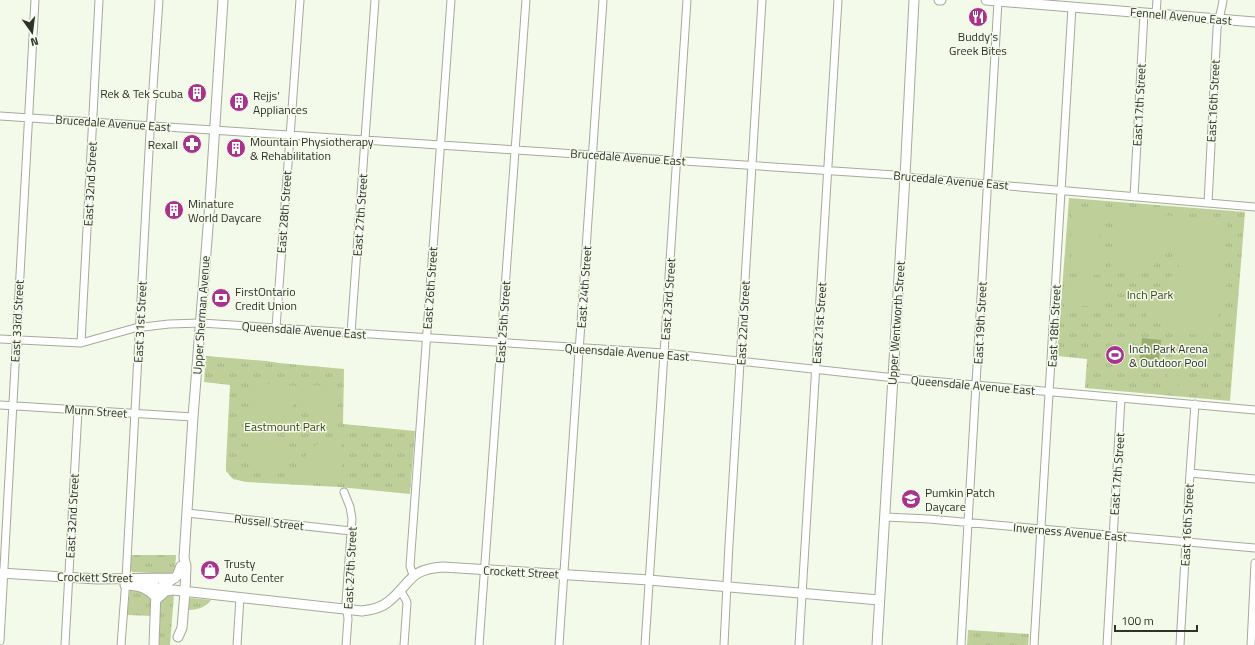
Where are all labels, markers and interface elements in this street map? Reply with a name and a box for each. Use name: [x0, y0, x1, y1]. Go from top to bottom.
street label: Fennell Avenue East: [1129, 2, 1233, 30]
restaurant icon: Buddy's Greek Bites: [967, 6, 989, 28]
north arrow: [12, 12, 52, 52]
place label: Buddy's Greek Bites: [949, 27, 1007, 60]
text: N: [29, 33, 40, 50]
street label: East 16th Street: [1201, 58, 1225, 143]
street label: East 17th Street: [1127, 62, 1151, 147]
building icon: Rek & Tek Scuba: [186, 82, 208, 104]
place label: Rek & Tek Scuba: [100, 84, 183, 103]
place label: Rejjs' Appliances: [253, 86, 308, 119]
building icon: Rejjs' Appliances: [228, 91, 250, 113]
street label: Brucedale Avenue East: [55, 109, 172, 137]
place label: Mountain Physiotherapy & Rehabilitation: [250, 132, 374, 165]
pharmacy icon: Rexall: [181, 133, 203, 155]
place label: Rexall: [148, 135, 178, 154]
building icon: Mountain Physiotherapy & Rehabilitation: [225, 137, 247, 159]
street label: East 32nd Street: [78, 140, 102, 227]
street label: Brucedale Avenue East: [570, 143, 687, 171]
street label: Brucedale Avenue East: [893, 165, 1010, 195]
street label: East 28th Street: [272, 169, 296, 254]
street label: East 27th Street: [348, 172, 372, 257]
place label: Minature World Daycare: [188, 194, 261, 227]
building icon: Minature World Daycare: [163, 199, 185, 221]
street label: East 24th Street: [572, 244, 596, 329]
street label: East 26th Street: [418, 245, 442, 330]
street label: Upper Sherman Avenue: [187, 255, 215, 375]
street label: East 23rd Street: [656, 256, 680, 341]
street label: Upper Wentworth Street: [882, 260, 910, 386]
street label: East 33rd Street: [5, 279, 29, 363]
street label: East 25th Street: [491, 279, 515, 364]
street label: East 22nd Street: [731, 279, 755, 366]
street label: East 31st Street: [128, 280, 152, 363]
street label: East 19th Street: [968, 280, 992, 365]
street label: East 21st Street: [807, 281, 831, 365]
place label: FirstOntario Credit Union: [235, 282, 297, 315]
street label: East 18th Street: [1042, 283, 1066, 368]
park label: Inch Park: [1127, 285, 1174, 304]
bank icon: FirstOntario Credit Union: [210, 287, 232, 309]
street label: Queensdale Avenue East: [241, 316, 368, 344]
street label: Queensdale Avenue East: [564, 338, 691, 366]
place label: Inch Park Arena & Outdoor Pool: [1129, 339, 1208, 372]
sports icon: Inch Park Arena & Outdoor Pool: [1104, 344, 1126, 366]
street label: Queensdale Avenue East: [910, 370, 1037, 400]
street label: Munn Street: [64, 399, 129, 423]
park label: Eastmount Park: [244, 417, 326, 436]
street label: East 17th Street: [1105, 431, 1129, 516]
street label: East 32nd Street: [60, 472, 84, 559]
street label: East 16th Street: [1175, 482, 1199, 567]
place label: Pumkin Patch Daycare: [925, 483, 995, 516]
school or university icon: Pumkin Patch Daycare: [900, 488, 922, 510]
street label: Russell Street: [233, 509, 306, 535]
street label: Inverness Avenue East: [1012, 518, 1128, 547]
street label: East 27th Street: [338, 525, 362, 610]
place label: Trusty Auto Center: [224, 554, 284, 587]
shop icon: Trusty Auto Center: [199, 559, 221, 581]
street label: Crockett Street: [483, 561, 560, 584]
street label: Crockett Street: [57, 567, 134, 587]
scale bar: [1115, 607, 1197, 633]
text: 100 m: [1121, 611, 1154, 630]

